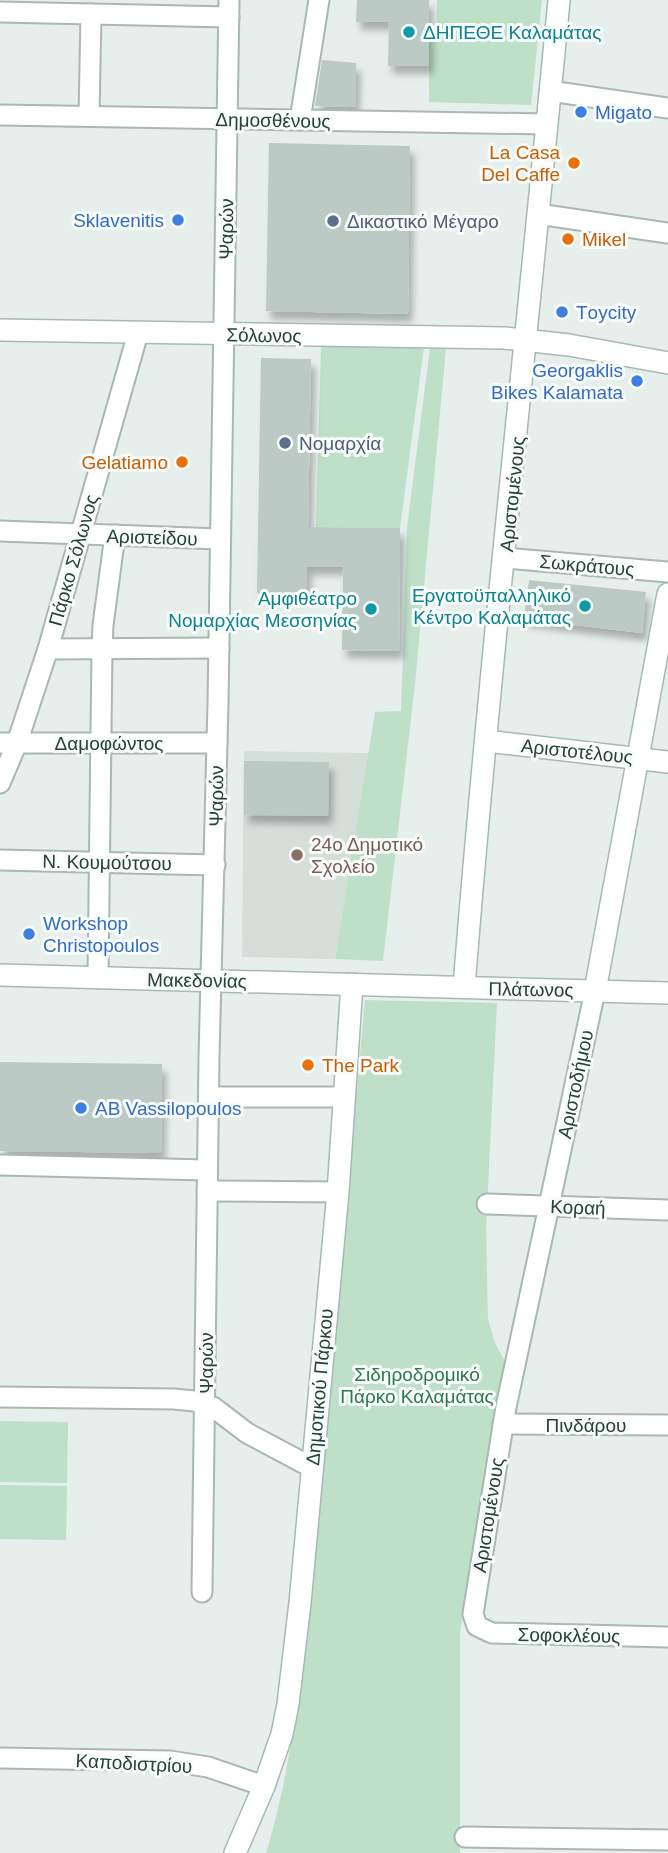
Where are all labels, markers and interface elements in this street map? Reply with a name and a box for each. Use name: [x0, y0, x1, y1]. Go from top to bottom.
place label: ΔΗΠΕΘΕ Καλαμάτας: [423, 22, 601, 43]
marker: ΔΗΠΕΘΕ Καλαμάτας: [401, 24, 417, 40]
place label: Migato: [595, 102, 652, 123]
marker: Migato: [573, 104, 589, 120]
street label: Δημοσθένους: [215, 109, 331, 132]
place label: La Casa Del Caffe: [481, 142, 560, 185]
marker: La Casa Del Caffe: [566, 155, 582, 171]
street label: Ψαρών: [215, 198, 238, 260]
place label: Sklavenitis: [73, 210, 164, 231]
place label: Δικαστικό Μέγαρο: [347, 211, 499, 232]
marker: Sklavenitis: [170, 212, 186, 228]
marker: Δικαστικό Μέγαρο: [325, 213, 341, 229]
place label: Mikel: [582, 229, 626, 250]
marker: Mikel: [560, 231, 576, 247]
place label: Τoycity: [576, 302, 637, 323]
marker: Τoycity: [554, 304, 570, 320]
street label: Σόλωνος: [226, 324, 302, 347]
place label: Georgaklis Bikes Kalamata: [491, 360, 623, 403]
marker: Georgaklis Bikes Kalamata: [629, 373, 645, 389]
place label: Νομαρχία: [299, 433, 381, 454]
marker: Νομαρχία: [277, 435, 293, 451]
street label: Αριστομένους: [496, 435, 529, 553]
place label: Gelatiamo: [81, 452, 168, 473]
marker: Gelatiamo: [174, 454, 190, 470]
street label: Πάρκο Σόλωνος: [45, 492, 102, 628]
street label: Αριστείδου: [106, 525, 198, 550]
street label: Σωκράτους: [539, 551, 635, 580]
place label: Εργατοϋπαλληλικό Κέντρο Καλαμάτας: [412, 585, 571, 628]
place label: Αμφιθέατρο Νομαρχίας Μεσσηνίας: [168, 588, 357, 631]
marker: Εργατοϋπαλληλικό Κέντρο Καλαμάτας: [577, 598, 593, 614]
marker: Αμφιθέατρο Νομαρχίας Μεσσηνίας: [363, 601, 379, 617]
street label: Δαμοφώντος: [55, 733, 163, 754]
street label: Αριστοτέλους: [520, 735, 634, 768]
street label: Ψαρών: [205, 765, 228, 827]
place label: 24ο Δημοτικό Σχολείο: [311, 834, 423, 877]
marker: 24ο Δημοτικό Σχολείο: [289, 847, 305, 863]
street label: Ν. Κουμούτσου: [42, 851, 172, 874]
place label: Workshop Christopoulos: [43, 913, 159, 956]
marker: Workshop Christopoulos: [21, 926, 37, 942]
street label: Μακεδονίας: [147, 969, 247, 992]
street label: Πλάτωνος: [488, 978, 574, 1001]
street label: Αριστοδήμου: [554, 1028, 597, 1140]
place label: The Park: [322, 1055, 400, 1076]
marker: The Park: [300, 1057, 316, 1073]
place label: AB Vassilopoulos: [95, 1098, 241, 1119]
marker: AB Vassilopoulos: [73, 1100, 89, 1116]
street label: Κοραή: [550, 1196, 606, 1219]
street label: Δημοτικού Πάρκου: [302, 1308, 337, 1466]
street label: Ψαρών: [196, 1332, 217, 1394]
park label: Σιδηροδρομικό Πάρκο Καλαμάτας: [340, 1364, 494, 1407]
street label: Πινδάρου: [546, 1415, 626, 1436]
street label: Αριστομένους: [469, 1456, 508, 1574]
street label: Σοφοκλέους: [517, 1624, 621, 1647]
street label: Καποδιστρίου: [75, 1750, 193, 1777]

